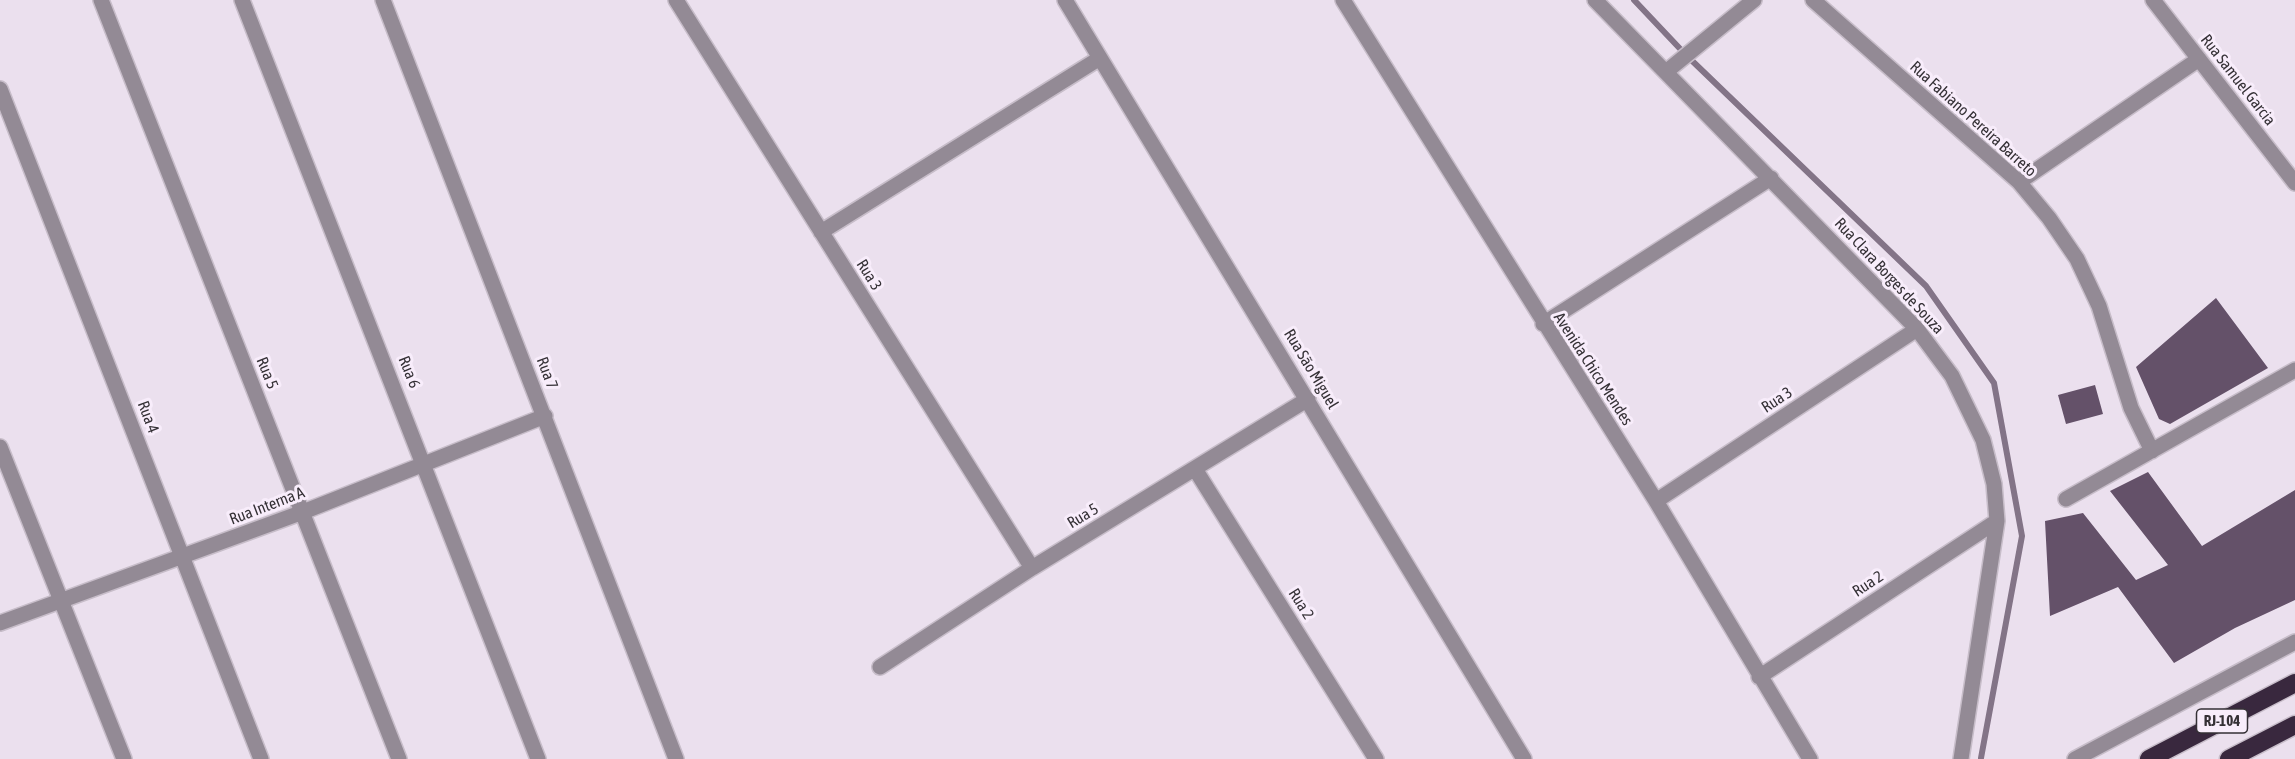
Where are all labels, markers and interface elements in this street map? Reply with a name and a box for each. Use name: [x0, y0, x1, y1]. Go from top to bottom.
street label: Rua Samuel Garcia: [2197, 31, 2279, 129]
street label: Rua Fabiano Pereira Barreto: [1906, 57, 2040, 181]
street label: Rua Clara Borges de Souza: [1830, 214, 1948, 338]
street label: Rua 3: [852, 256, 886, 294]
street label: Avenida Chico Mendes: [1549, 309, 1637, 429]
street label: Rua São Miguel: [1280, 326, 1342, 412]
street label: Rua 6: [394, 353, 424, 391]
street label: Rua 5: [252, 354, 282, 392]
street label: Rua 7: [532, 354, 562, 392]
street label: Rua 3: [1758, 383, 1796, 417]
street label: Rua 4: [133, 398, 163, 436]
street label: Rua Interna A: [227, 483, 307, 529]
street label: Rua 5: [1064, 499, 1102, 533]
street label: Rua 2: [1849, 567, 1887, 601]
street label: Rua 2: [1284, 585, 1318, 623]
road number: RJ-104: [2196, 709, 2248, 733]

